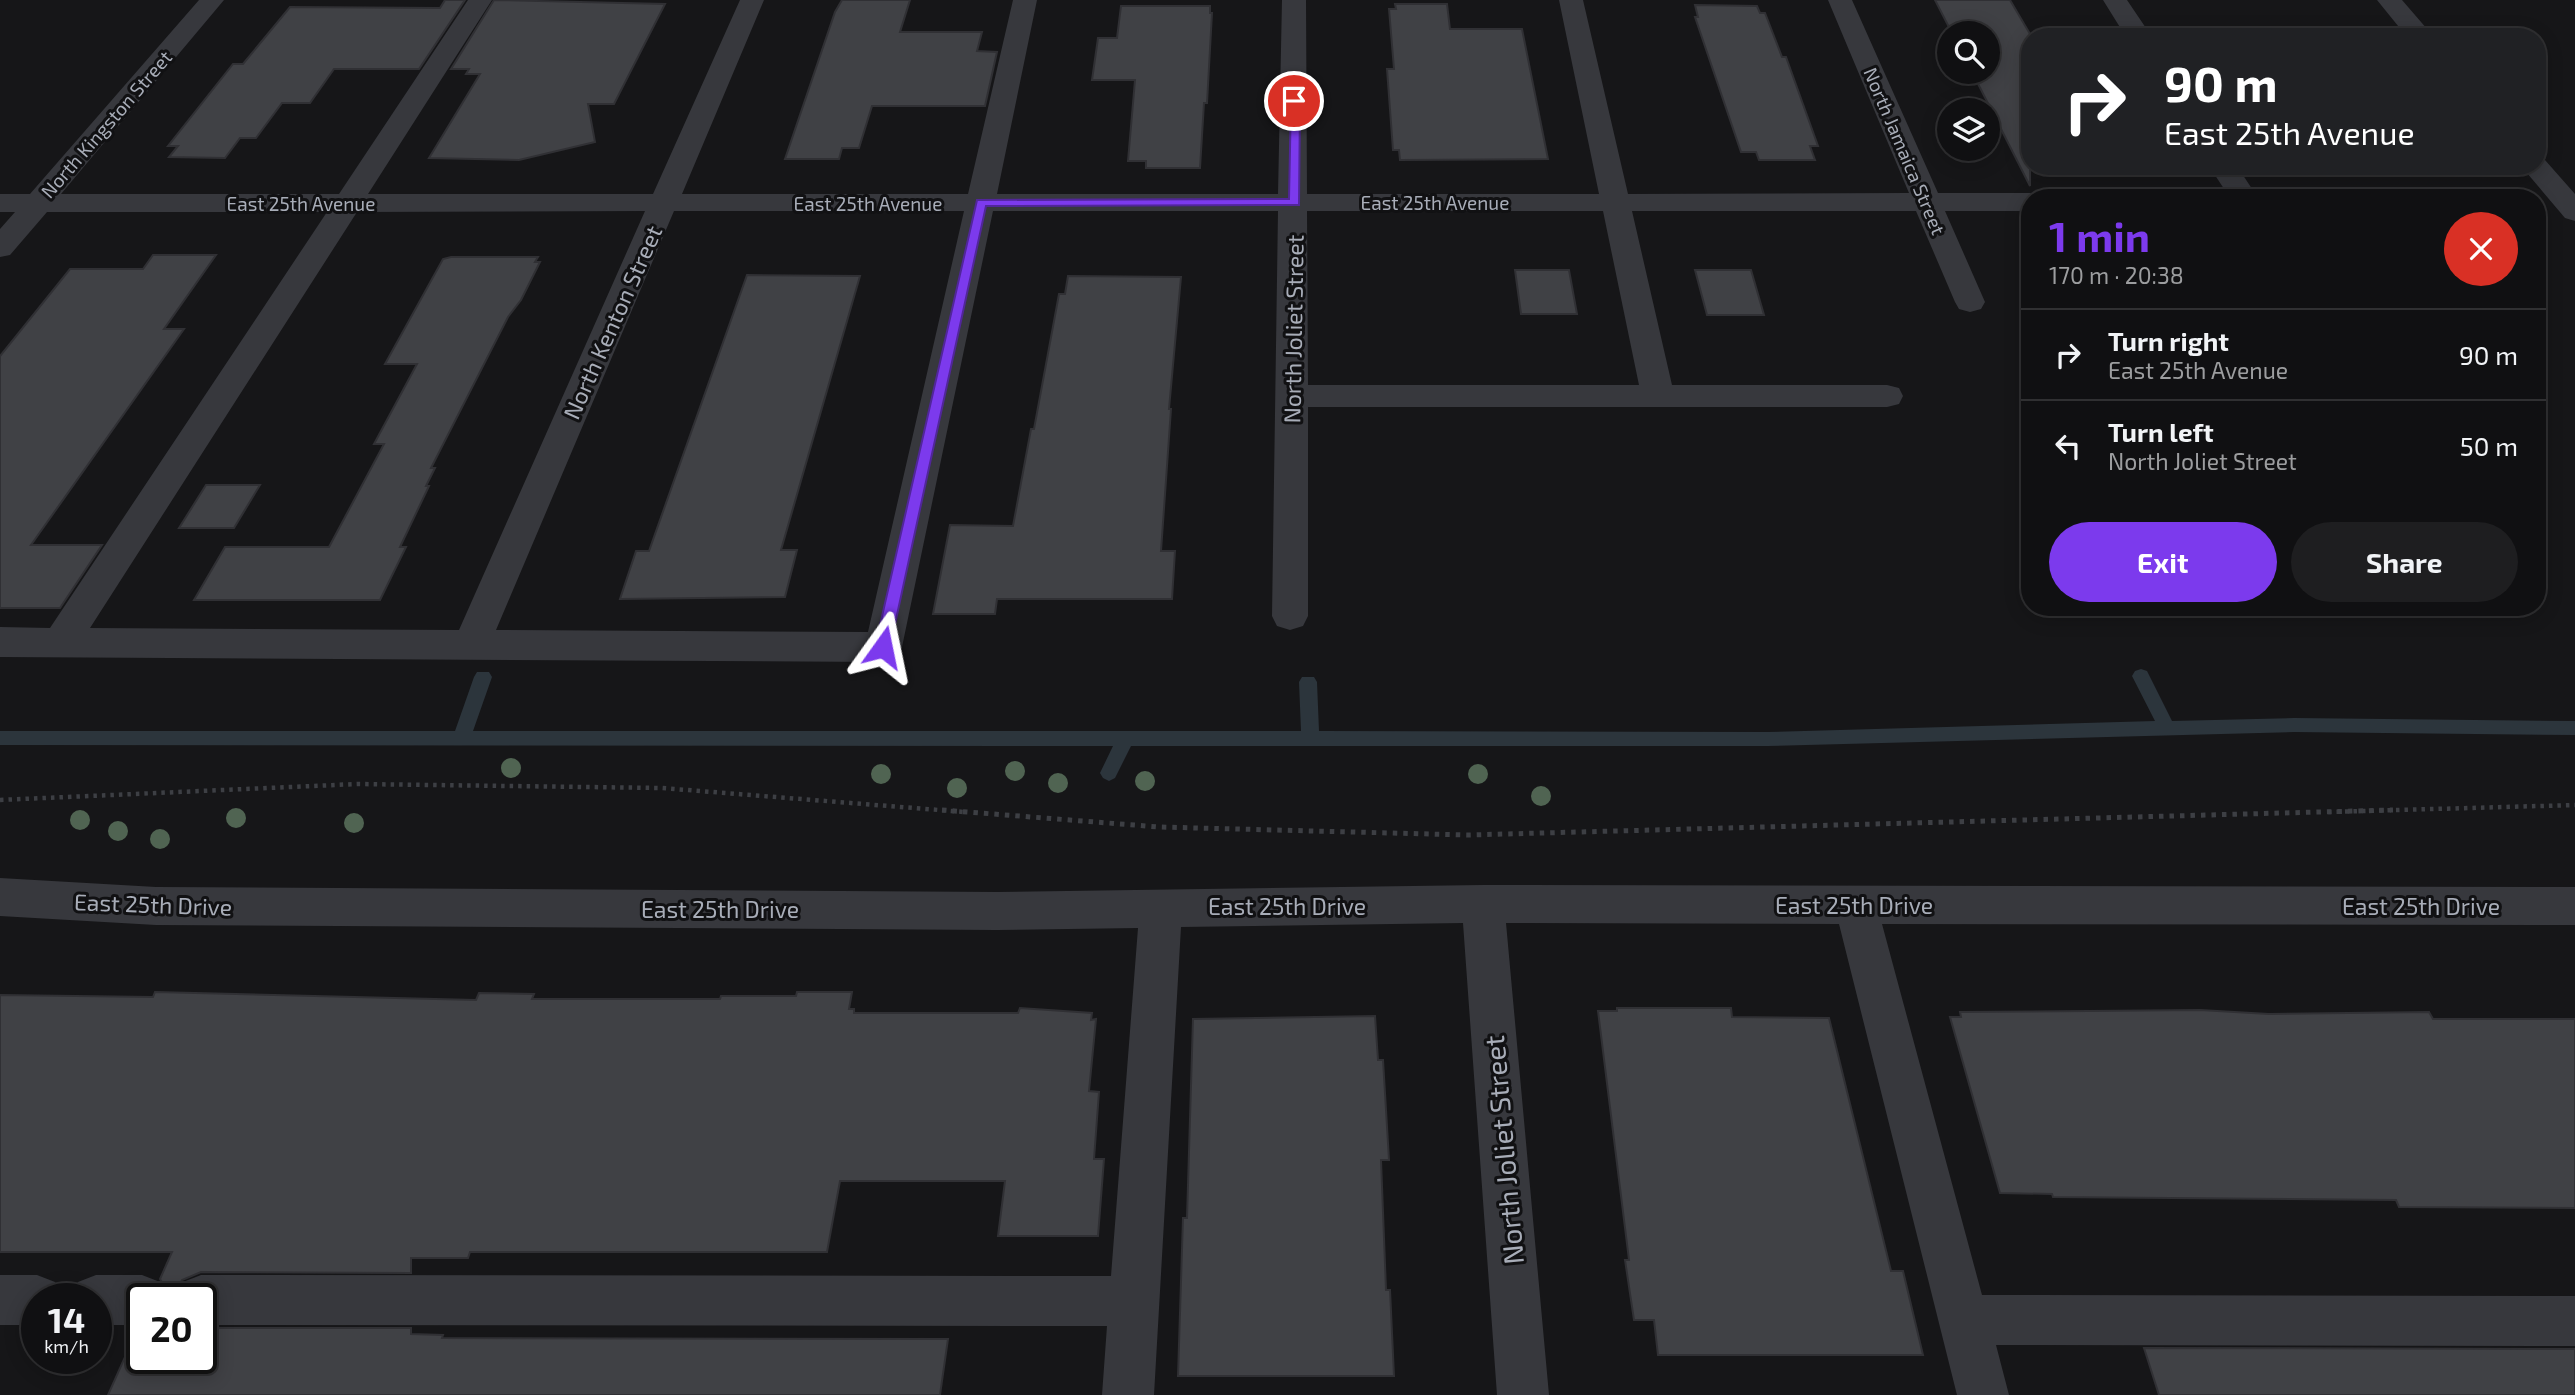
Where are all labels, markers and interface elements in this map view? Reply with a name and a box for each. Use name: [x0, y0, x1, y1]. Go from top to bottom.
map controls: [1937, 21, 2000, 161]
button: search: [1937, 21, 2000, 84]
street label: North Kingston Street: [36, 46, 176, 202]
text: 90 m: [2164, 53, 2278, 112]
icon: right: [2049, 56, 2140, 147]
street label: North Jamaica Street: [1859, 64, 1951, 238]
pin: [1264, 71, 1324, 131]
icon: arrive: [1275, 82, 1313, 120]
button: layers: [1937, 98, 2000, 161]
text: East 25th Avenue: [2164, 113, 2415, 151]
street label: East 25th Avenue: [1361, 191, 1509, 214]
street label: East 25th Avenue: [227, 192, 375, 215]
street label: East 25th Avenue: [794, 192, 942, 215]
text: 1 min: [2049, 210, 2150, 260]
button: close: [2444, 212, 2518, 286]
street label: North Kenton Street: [557, 221, 667, 423]
street label: North Joliet Street: [1277, 234, 1309, 424]
text: 170 m · 20:38: [2049, 261, 2184, 289]
text: Turn right: [2108, 325, 2229, 356]
icon: right: [2049, 336, 2087, 374]
text: 90 m: [2459, 339, 2518, 370]
text: East 25th Avenue: [2108, 356, 2288, 384]
text: Turn left: [2108, 416, 2214, 447]
icon: left: [2049, 427, 2087, 465]
text: 50 m: [2460, 430, 2518, 461]
text: North Joliet Street: [2108, 447, 2297, 475]
button: Exit: [2049, 522, 2277, 602]
button: Share: [2291, 522, 2518, 602]
position arrow: [846, 610, 920, 684]
street label: East 25th Drive: [73, 887, 233, 921]
street label: East 25th Drive: [1775, 891, 1933, 919]
street label: East 25th Drive: [1208, 892, 1366, 920]
street label: East 25th Drive: [2342, 892, 2500, 920]
street label: East 25th Drive: [641, 895, 799, 923]
street label: North Joliet Street: [1476, 1034, 1530, 1266]
speed limit sign: 20: [126, 1283, 217, 1374]
text: 14: [48, 1298, 85, 1340]
text: km/h: [44, 1335, 89, 1357]

